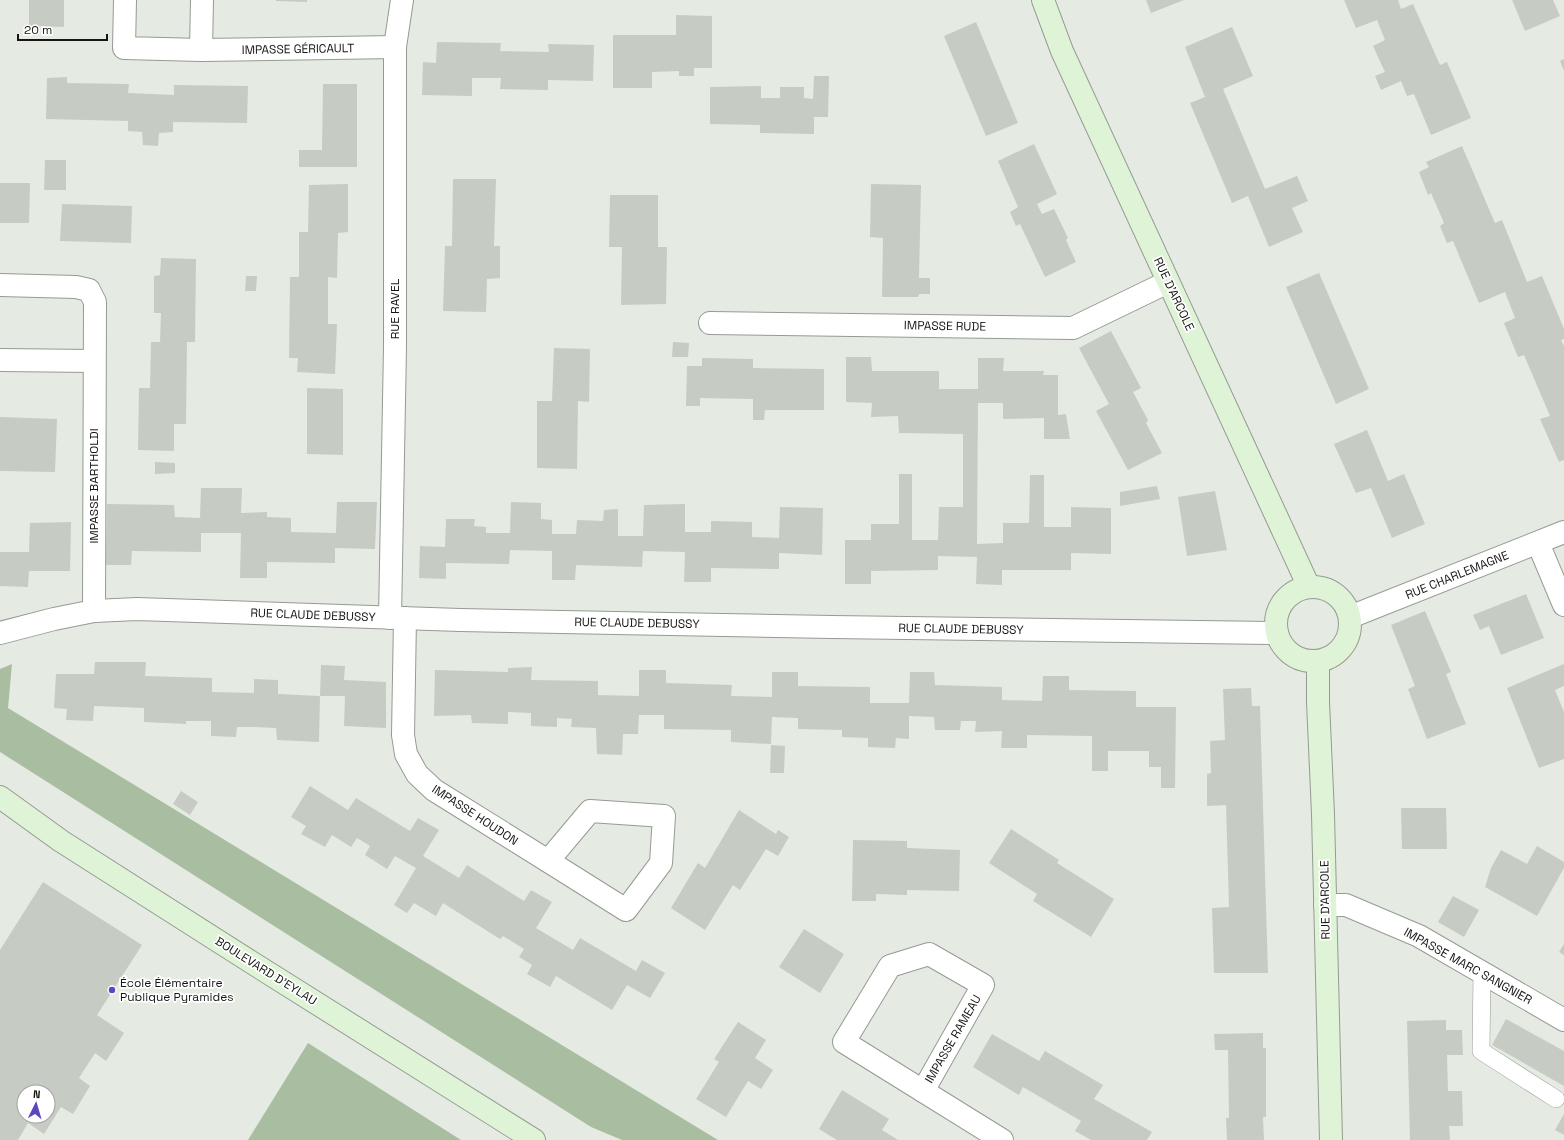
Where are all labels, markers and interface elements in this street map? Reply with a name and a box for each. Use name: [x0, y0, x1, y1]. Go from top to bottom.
scale bar: [18, 16, 107, 42]
text: 20 m: [24, 22, 52, 38]
street label: IMPASSE GÉRICAULT: [242, 40, 354, 58]
street label: RUE D'ARCOLE: [1150, 255, 1198, 334]
street label: RUE RAVEL: [387, 278, 403, 339]
street label: IMPASSE RUDE: [904, 317, 986, 335]
street label: IMPASSE BARTHOLDI: [86, 428, 102, 544]
street label: RUE CHARLEMAGNE: [1403, 547, 1511, 603]
street label: RUE CLAUDE DEBUSSY: [250, 605, 377, 625]
street label: RUE CLAUDE DEBUSSY: [574, 614, 700, 632]
street label: RUE CLAUDE DEBUSSY: [898, 620, 1024, 638]
street label: IMPASSE HOUDON: [429, 781, 521, 849]
street label: RUE D'ARCOLE: [1316, 860, 1334, 940]
street label: IMPASSE MARC SANGNIER: [1401, 924, 1535, 1008]
street label: BOULEVARD D'EYLAU: [212, 933, 320, 1009]
place label: École Élémentaire Publique Pyramides: [120, 975, 234, 1005]
marker: École Élémentaire Publique Pyramides: [107, 985, 117, 995]
street label: IMPASSE RAMEAU: [921, 992, 985, 1086]
north arrow: [16, 1084, 56, 1124]
text: N: [33, 1087, 41, 1101]

